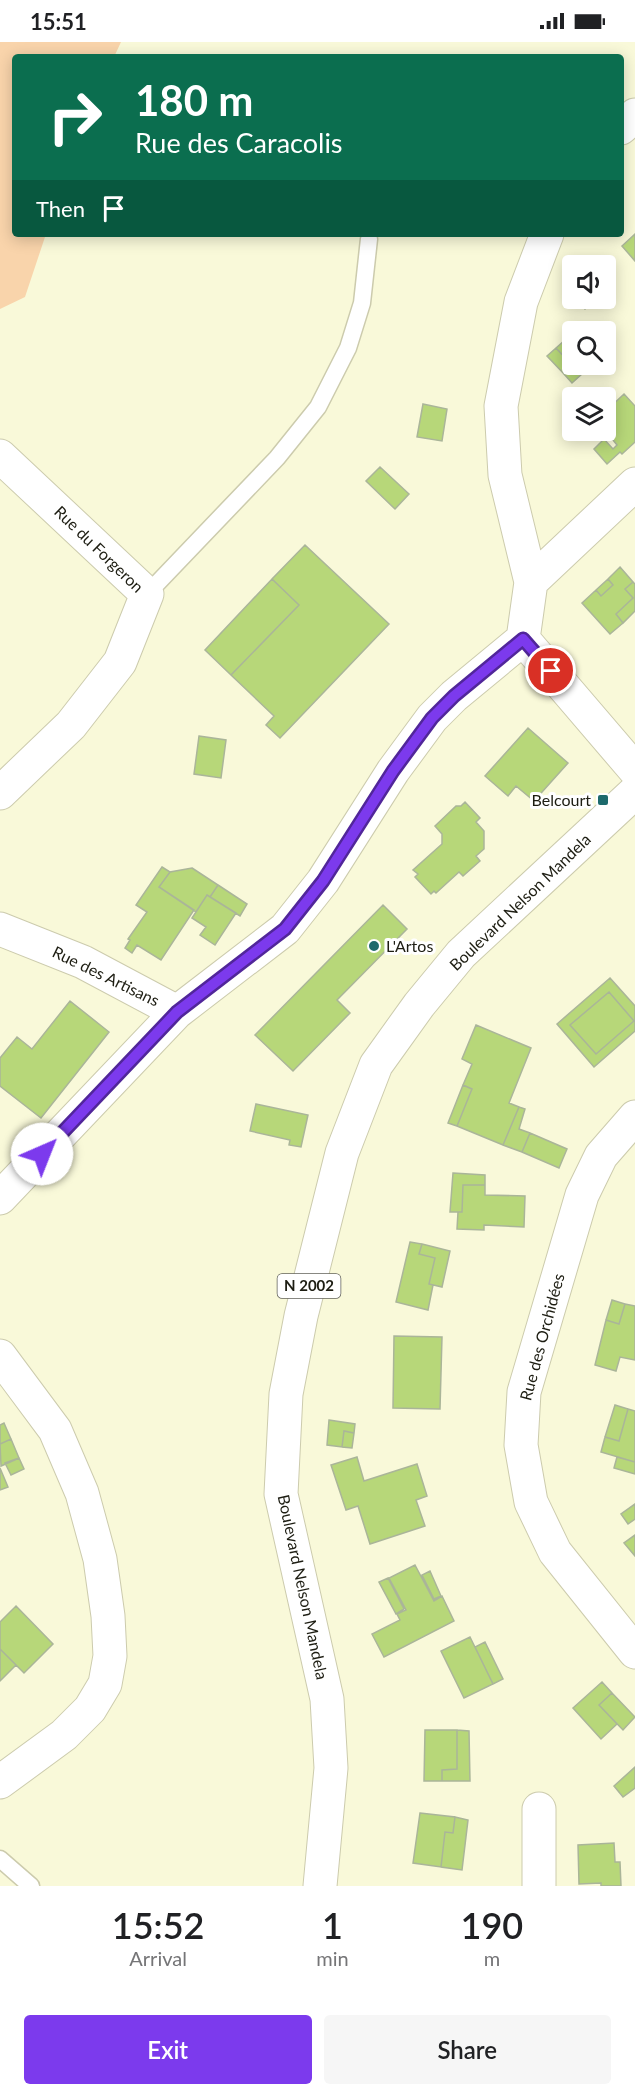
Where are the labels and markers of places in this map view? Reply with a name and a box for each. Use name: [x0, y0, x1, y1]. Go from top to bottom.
pin: [525, 645, 576, 696]
place label: Belcourt: [532, 790, 591, 809]
marker: Belcourt: [596, 793, 610, 807]
place label: L'Artos: [386, 936, 433, 955]
marker: L'Artos: [367, 939, 381, 953]

